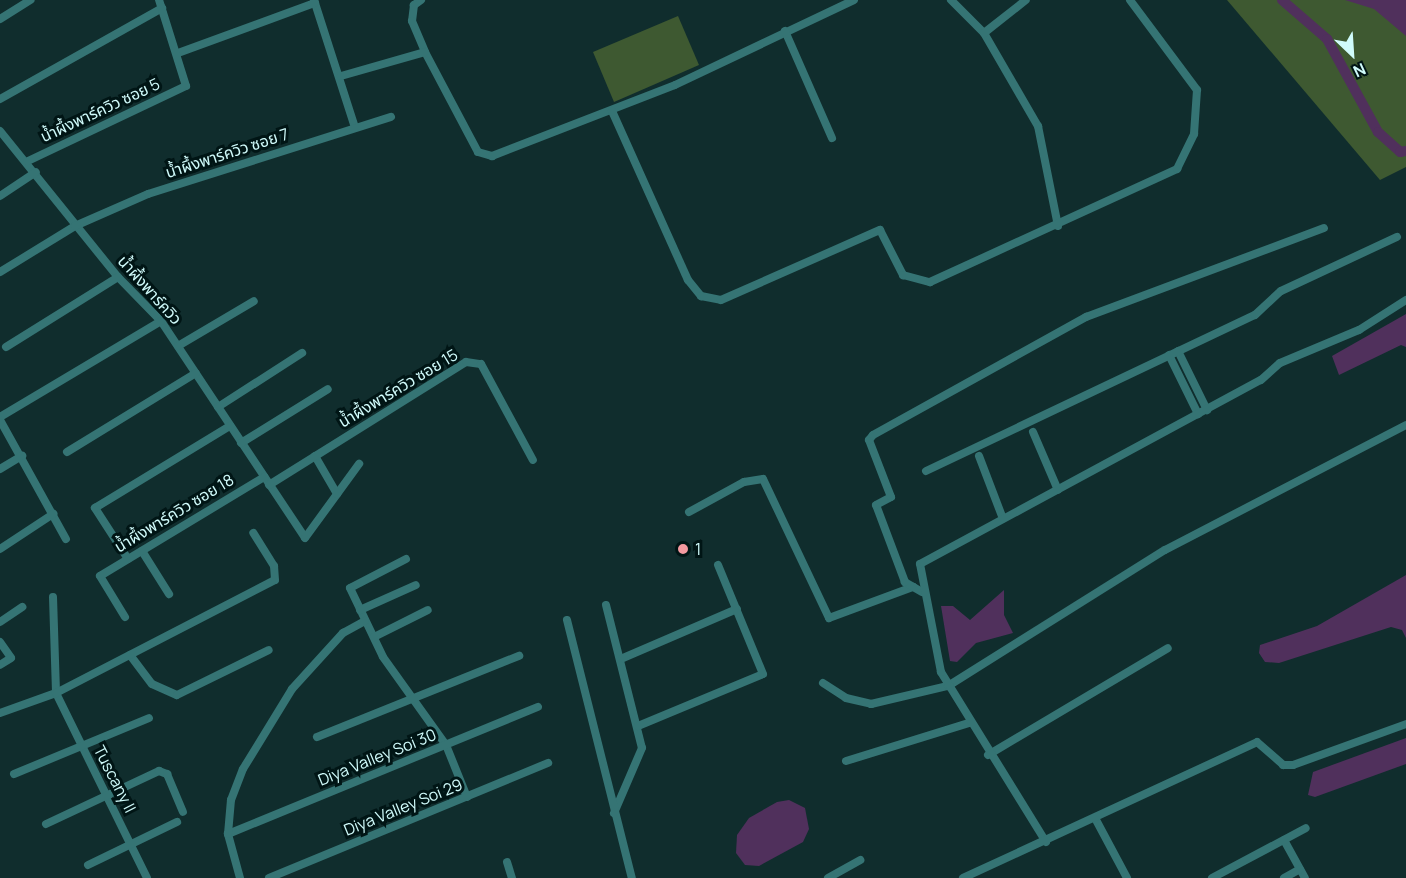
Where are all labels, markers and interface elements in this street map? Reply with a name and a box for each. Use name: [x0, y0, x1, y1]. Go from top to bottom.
north arrow: [1322, 24, 1382, 84]
text: N: [1350, 58, 1369, 83]
street label: น้ำผึ้งพาร์ควิว ซอย 5: [37, 74, 163, 146]
street label: น้ำผึ้งพาร์ควิว ซอย 7: [163, 124, 291, 182]
street label: น้ำผึ้งพาร์ควิว: [114, 252, 186, 328]
street label: น้ำผึ้งพาร์ควิว ซอย 15: [335, 345, 461, 431]
street label: น้ำผึ้งพาร์ควิว ซอย 18: [111, 470, 237, 556]
place label: 1: [695, 539, 701, 559]
marker: 1: [676, 542, 690, 556]
street label: Diya Valley Soi 30: [315, 725, 439, 789]
street label: Tuscany II: [90, 742, 140, 816]
street label: Diya Valley Soi 29: [341, 774, 465, 840]

